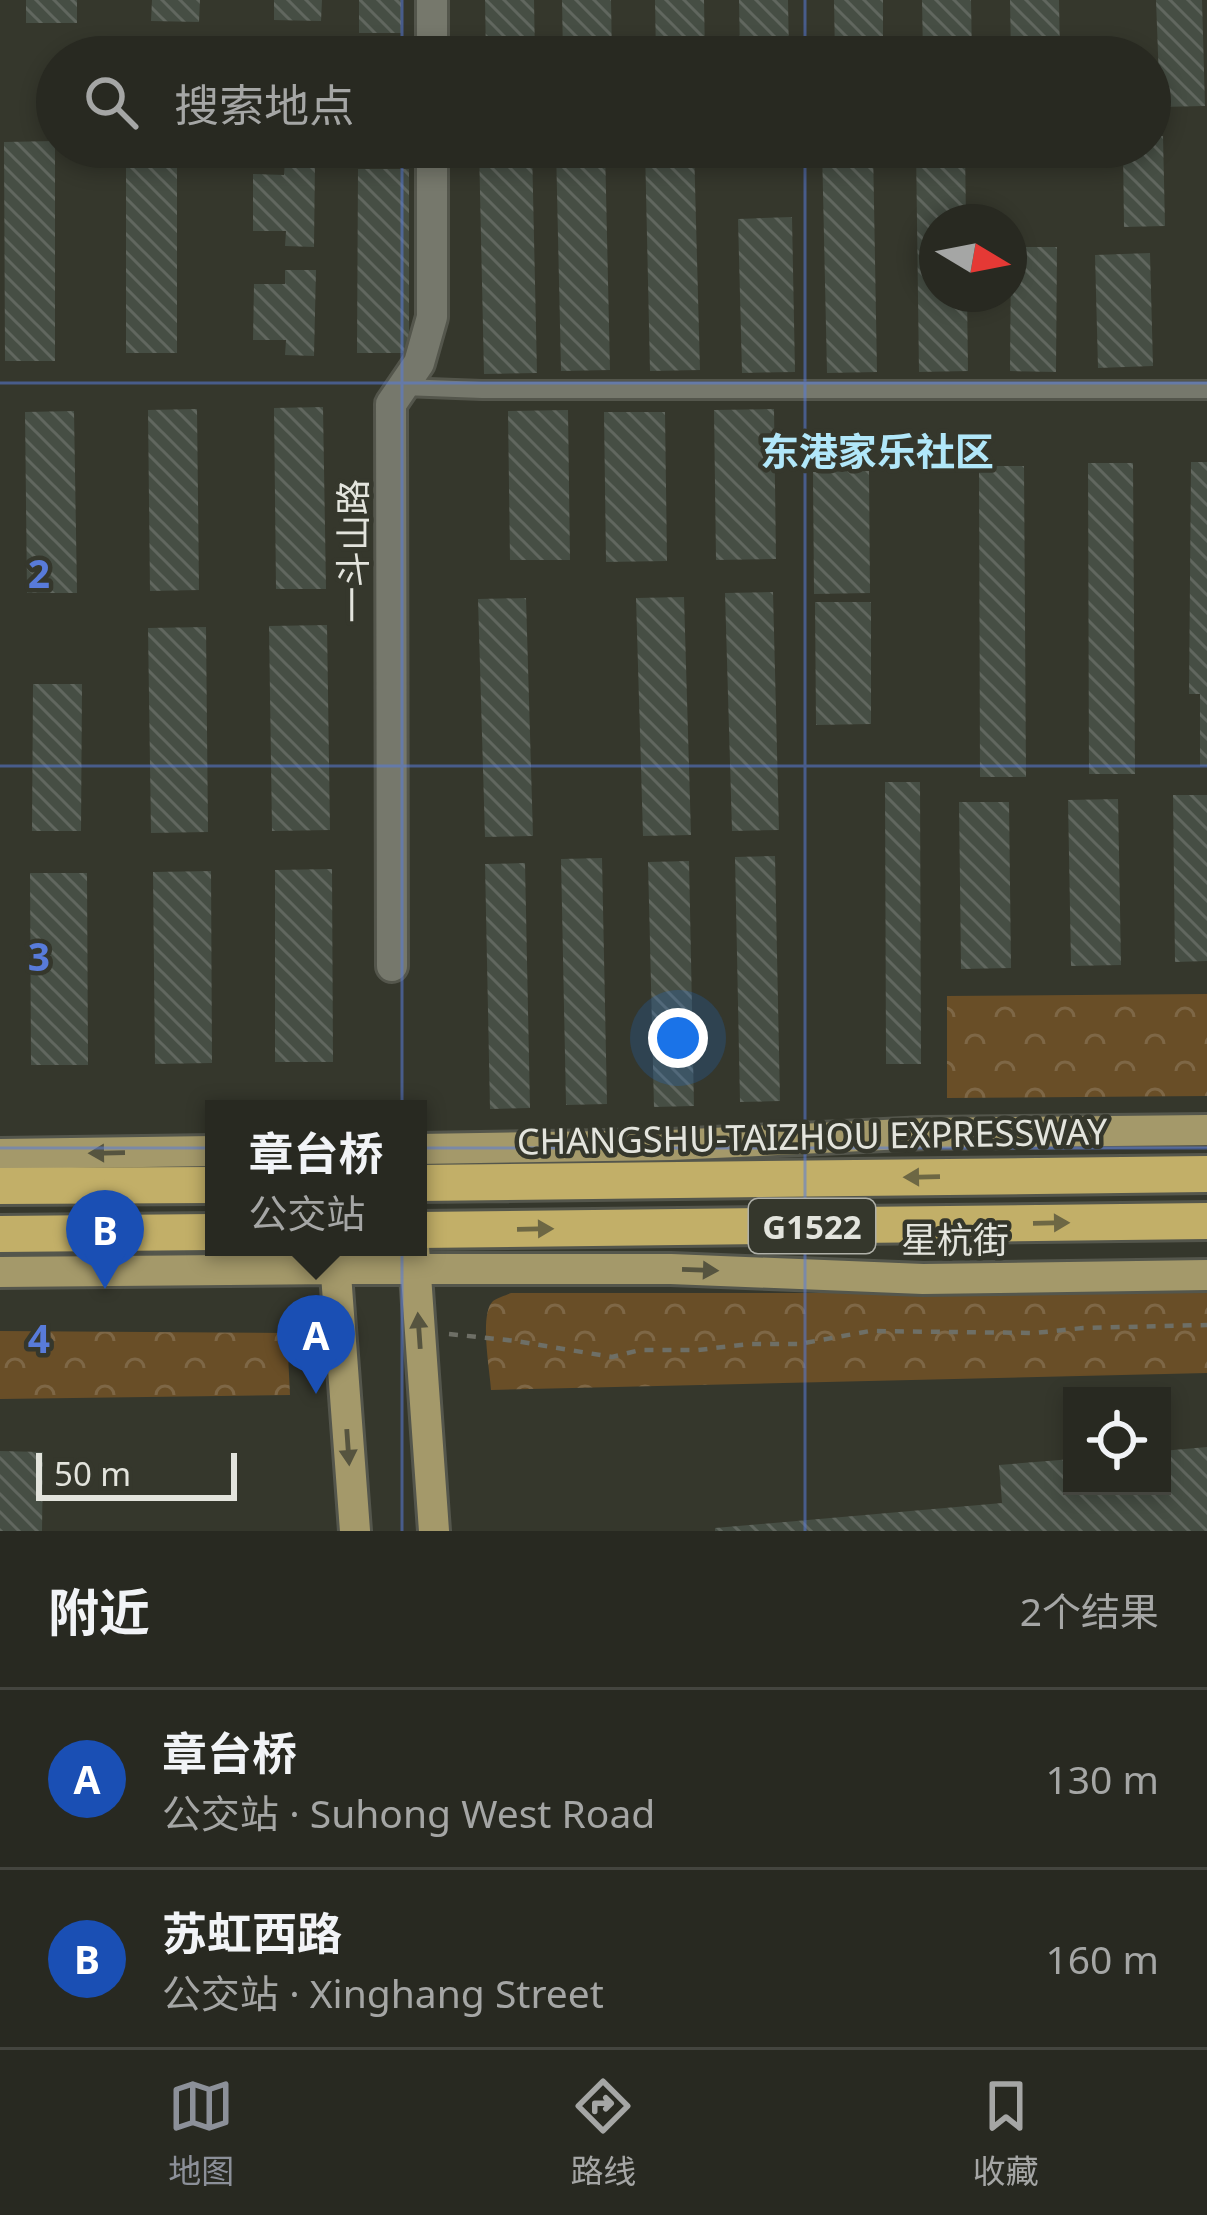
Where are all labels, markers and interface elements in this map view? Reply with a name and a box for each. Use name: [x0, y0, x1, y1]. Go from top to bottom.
search box: [36, 36, 1171, 168]
icon: search: [78, 69, 144, 135]
text: 搜索地点: [174, 74, 354, 135]
north arrow: [919, 204, 1027, 312]
district label: 东港家乐社区: [760, 424, 994, 477]
street label: 一斗山路: [328, 479, 377, 623]
text: 2: [28, 546, 50, 599]
text: 3: [28, 929, 50, 982]
your location: [648, 1008, 708, 1068]
popup: [205, 1100, 427, 1256]
street label: CHANGSHU-TAIZHOU EXPRESSWAY: [516, 1106, 1108, 1166]
text: 章台桥: [248, 1122, 384, 1183]
one-way arrow: [87, 1143, 125, 1163]
one-way arrow: [902, 1167, 940, 1187]
text: 公交站: [248, 1186, 366, 1239]
pin: B: [66, 1190, 144, 1289]
road number: G1522: [749, 1199, 875, 1253]
one-way arrow: [1033, 1213, 1071, 1232]
street label: 星杭街: [901, 1215, 1009, 1264]
one-way arrow: [517, 1219, 555, 1239]
one-way arrow: [682, 1261, 720, 1280]
pin: A: [277, 1295, 355, 1394]
text: 4: [28, 1311, 50, 1364]
one-way arrow: [410, 1312, 429, 1349]
map controls: [1063, 1387, 1171, 1495]
button: locate: [1063, 1387, 1171, 1495]
one-way arrow: [339, 1429, 358, 1466]
scale bar: [36, 1447, 237, 1500]
text: 50 m: [54, 1451, 131, 1496]
text: 附近: [48, 1576, 150, 1646]
text: 2个结果: [1020, 1584, 1159, 1637]
text: 章台桥: [162, 1722, 297, 1783]
text: A: [74, 1752, 101, 1805]
text: 130 m: [1045, 1752, 1159, 1805]
text: 公交站 · Suhong West Road: [162, 1786, 655, 1839]
text: 苏虹西路: [162, 1902, 342, 1963]
text: B: [74, 1932, 100, 1985]
text: 160 m: [1045, 1932, 1159, 1985]
text: 公交站 · Xinghang Street: [162, 1966, 604, 2019]
tab: 地图: [168, 2073, 234, 2193]
tab: 路线: [570, 2073, 636, 2193]
tab: 收藏: [973, 2073, 1039, 2193]

